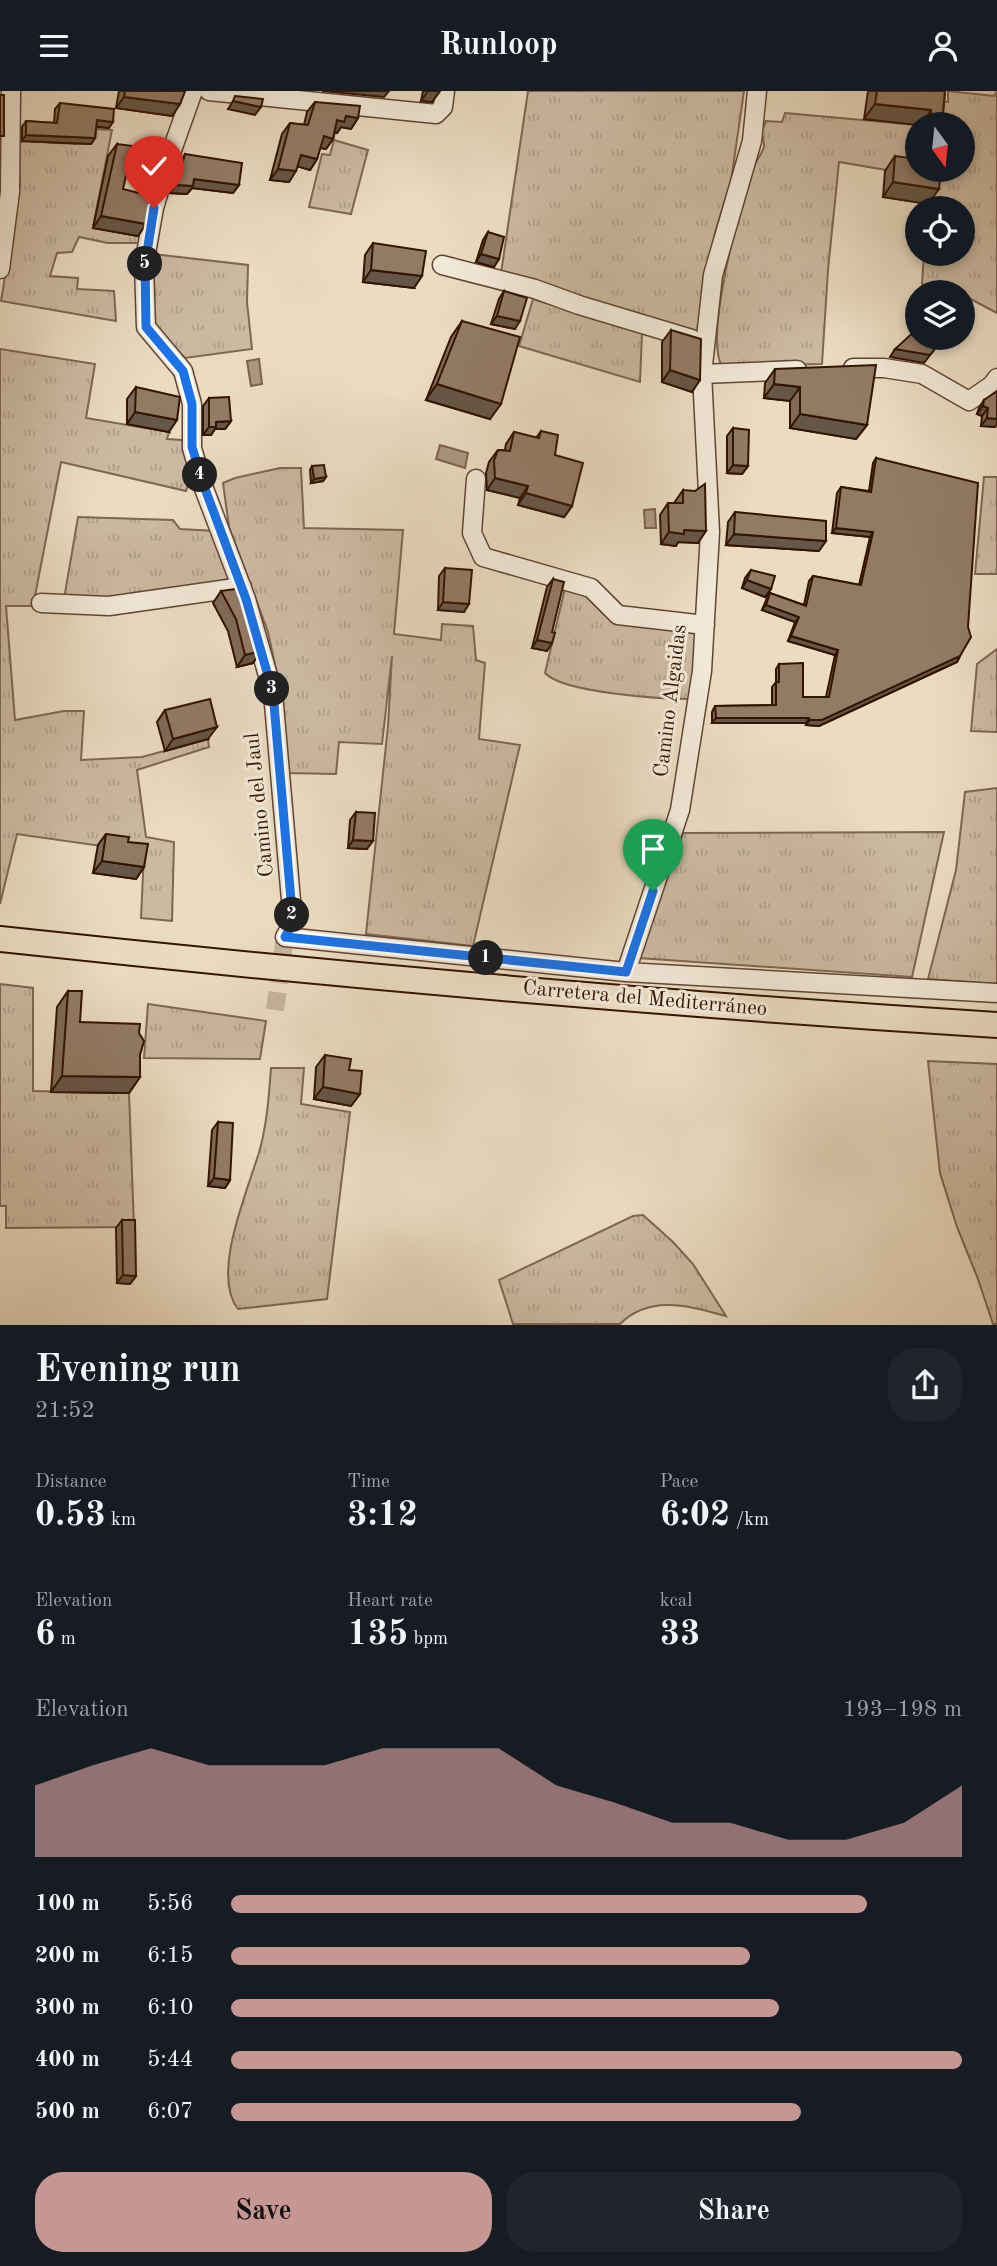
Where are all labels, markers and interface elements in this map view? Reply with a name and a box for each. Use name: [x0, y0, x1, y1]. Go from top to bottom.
icon: menu: [35, 27, 73, 65]
icon: person: [924, 27, 962, 65]
text: Runloop: [439, 30, 558, 62]
north arrow: [905, 112, 975, 182]
map controls: [905, 112, 975, 350]
pin: [124, 136, 184, 208]
icon: check: [135, 147, 173, 185]
button: locate: [905, 196, 975, 266]
pin: 5: [128, 247, 162, 281]
text: 5: [139, 254, 150, 273]
button: layers: [905, 280, 975, 350]
pin: 4: [182, 457, 218, 493]
text: 4: [194, 465, 205, 484]
street label: Camino Algaidas: [651, 623, 691, 779]
pin: 3: [254, 671, 290, 707]
text: 3: [266, 679, 277, 698]
street label: Camino del Jaul: [242, 731, 278, 878]
pin: [623, 819, 683, 891]
icon: arrive: [634, 830, 672, 868]
pin: 2: [274, 897, 310, 933]
text: 2: [286, 905, 297, 924]
pin: 1: [468, 941, 504, 975]
text: 1: [480, 948, 491, 967]
street label: Carretera del Mediterráneo: [522, 978, 768, 1020]
button: share: [888, 1348, 962, 1422]
text: Evening run: [35, 1352, 241, 1390]
text: 21:52: [35, 1399, 95, 1422]
text: Distance: [35, 1473, 107, 1492]
text: Time: [347, 1473, 390, 1492]
text: Pace: [660, 1473, 698, 1492]
text: 0.53: [35, 1498, 106, 1533]
text: 3:12: [347, 1498, 418, 1533]
text: 6:02: [660, 1498, 730, 1533]
text: km: [106, 1511, 136, 1530]
text: /km: [730, 1511, 769, 1530]
text: Elevation: [35, 1592, 112, 1611]
text: Heart rate: [347, 1592, 433, 1611]
text: kcal: [660, 1592, 692, 1611]
text: 6: [35, 1617, 55, 1652]
text: 135: [347, 1617, 408, 1652]
text: 33: [660, 1617, 700, 1652]
text: m: [55, 1630, 76, 1649]
text: bpm: [408, 1630, 448, 1649]
text: Elevation: [35, 1698, 129, 1721]
text: 193–198 m: [843, 1698, 962, 1721]
text: 100 m: [35, 1892, 100, 1915]
text: 5:56: [147, 1892, 193, 1915]
text: 200 m: [35, 1944, 100, 1967]
text: 6:15: [147, 1944, 193, 1967]
text: 300 m: [35, 1996, 100, 2019]
text: 6:10: [147, 1996, 193, 2019]
text: 400 m: [35, 2048, 100, 2071]
text: 5:44: [147, 2048, 193, 2071]
text: 500 m: [35, 2100, 100, 2123]
text: 6:07: [147, 2100, 193, 2123]
button: Save: [35, 2172, 492, 2252]
button: Share: [506, 2172, 962, 2252]

